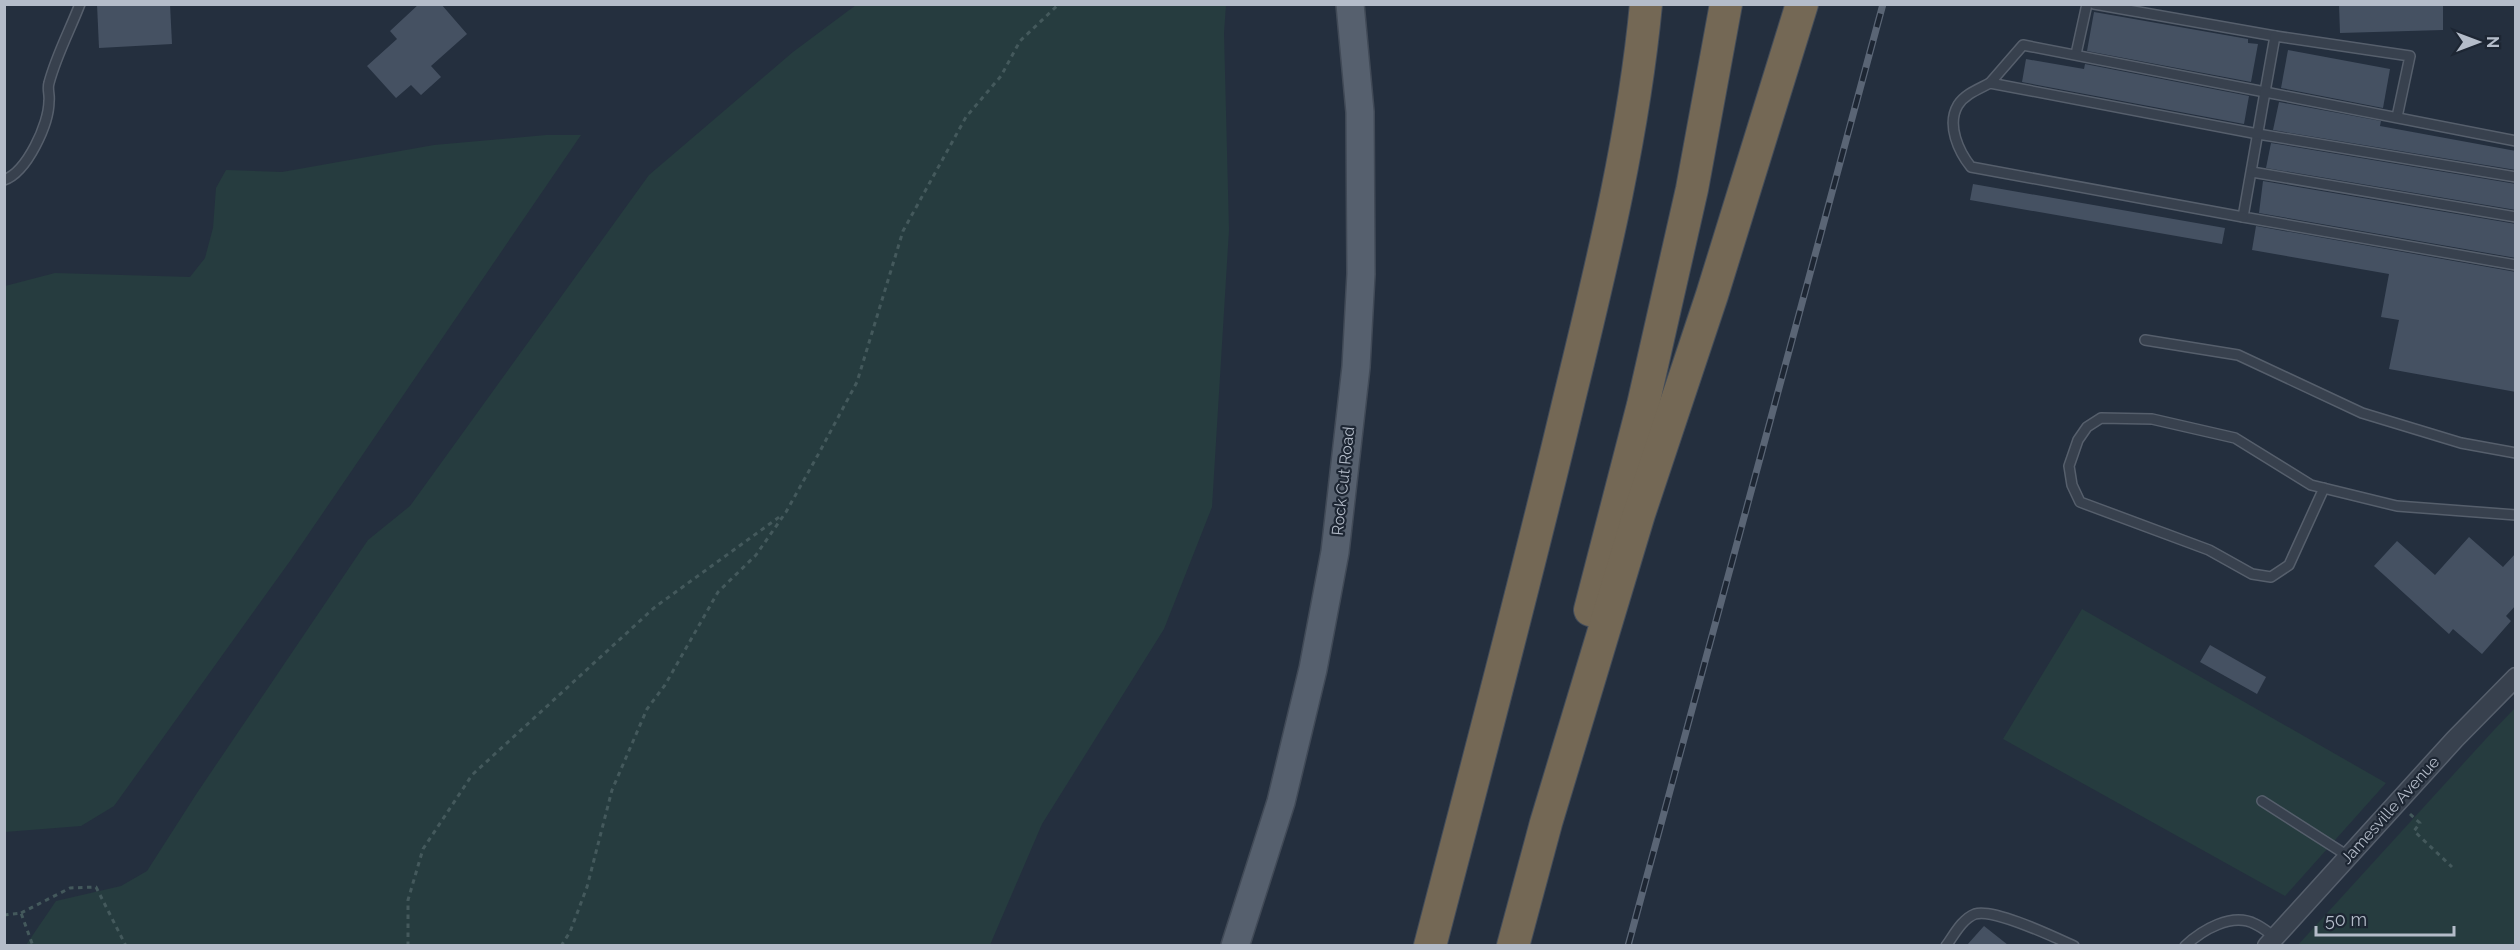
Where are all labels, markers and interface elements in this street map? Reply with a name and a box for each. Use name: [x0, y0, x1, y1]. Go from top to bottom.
north arrow: [2448, 12, 2508, 72]
text: N: [2483, 36, 2502, 48]
street label: Rock Cut Road: [1328, 426, 1358, 536]
street label: Jamesville Avenue: [2337, 752, 2443, 868]
scale bar: [2316, 899, 2454, 937]
text: 50 m: [2325, 909, 2367, 930]

